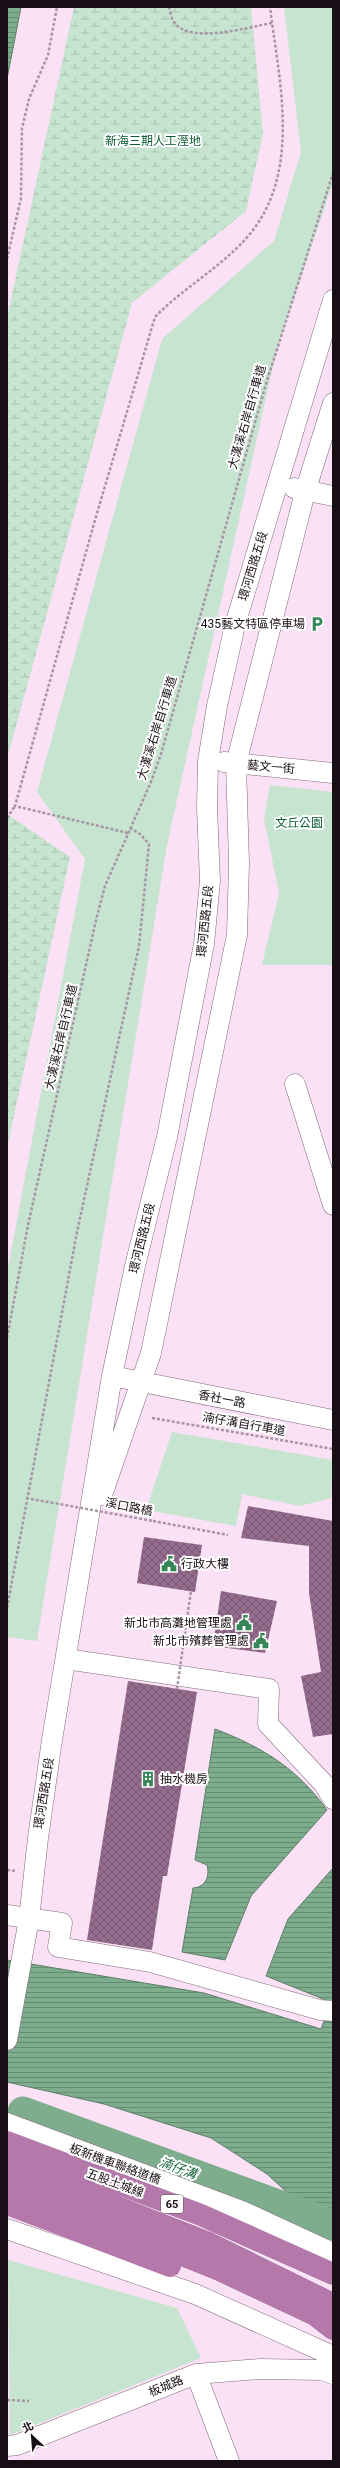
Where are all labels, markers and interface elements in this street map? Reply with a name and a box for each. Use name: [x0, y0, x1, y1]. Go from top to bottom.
park label: 新海三期人工溼地: [105, 134, 201, 148]
street label: 大漢溪右岸自行車道: [225, 363, 269, 471]
street label: 環河西路五段: [236, 530, 270, 602]
parking icon: 435藝文特區停車場: [308, 615, 326, 633]
place label: 435藝文特區停車場: [201, 617, 305, 631]
street label: 大漢溪右岸自行車道: [135, 674, 179, 782]
street label: 藝文一街: [246, 758, 296, 776]
park label: 文丘公園: [275, 816, 323, 830]
street label: 環河西路五段: [194, 884, 216, 958]
street label: 大漢溪右岸自行車道: [42, 983, 80, 1091]
street label: 環河西路五段: [126, 1201, 158, 1275]
street label: 香社一路: [197, 1388, 247, 1410]
street label: 湳仔溝自行車道: [201, 1410, 287, 1438]
street label: 溪口路橋: [104, 1496, 154, 1518]
public building icon: 行政大樓: [160, 1555, 178, 1573]
place label: 行政大樓: [181, 1557, 229, 1571]
public building icon: 新北市高灘地管理處: [235, 1614, 253, 1632]
place label: 新北市高灘地管理處: [124, 1616, 232, 1630]
public building icon: 新北市殯葬管理處: [252, 1632, 270, 1650]
place label: 新北市殯葬管理處: [153, 1634, 249, 1648]
street label: 環河西路五段: [31, 1756, 57, 1830]
building icon: 抽水機房: [139, 1770, 157, 1788]
place label: 抽水機房: [160, 1772, 208, 1786]
street label: 板新機車聯絡道橋: [67, 2141, 163, 2187]
water label: 湳仔溝: [157, 2154, 201, 2182]
street label: 五股土城線: [84, 2166, 146, 2200]
road number: 65: [161, 2195, 183, 2213]
street label: 板城路: [147, 2373, 185, 2399]
north arrow: [12, 2416, 52, 2456]
text: 北: [20, 2419, 36, 2436]

